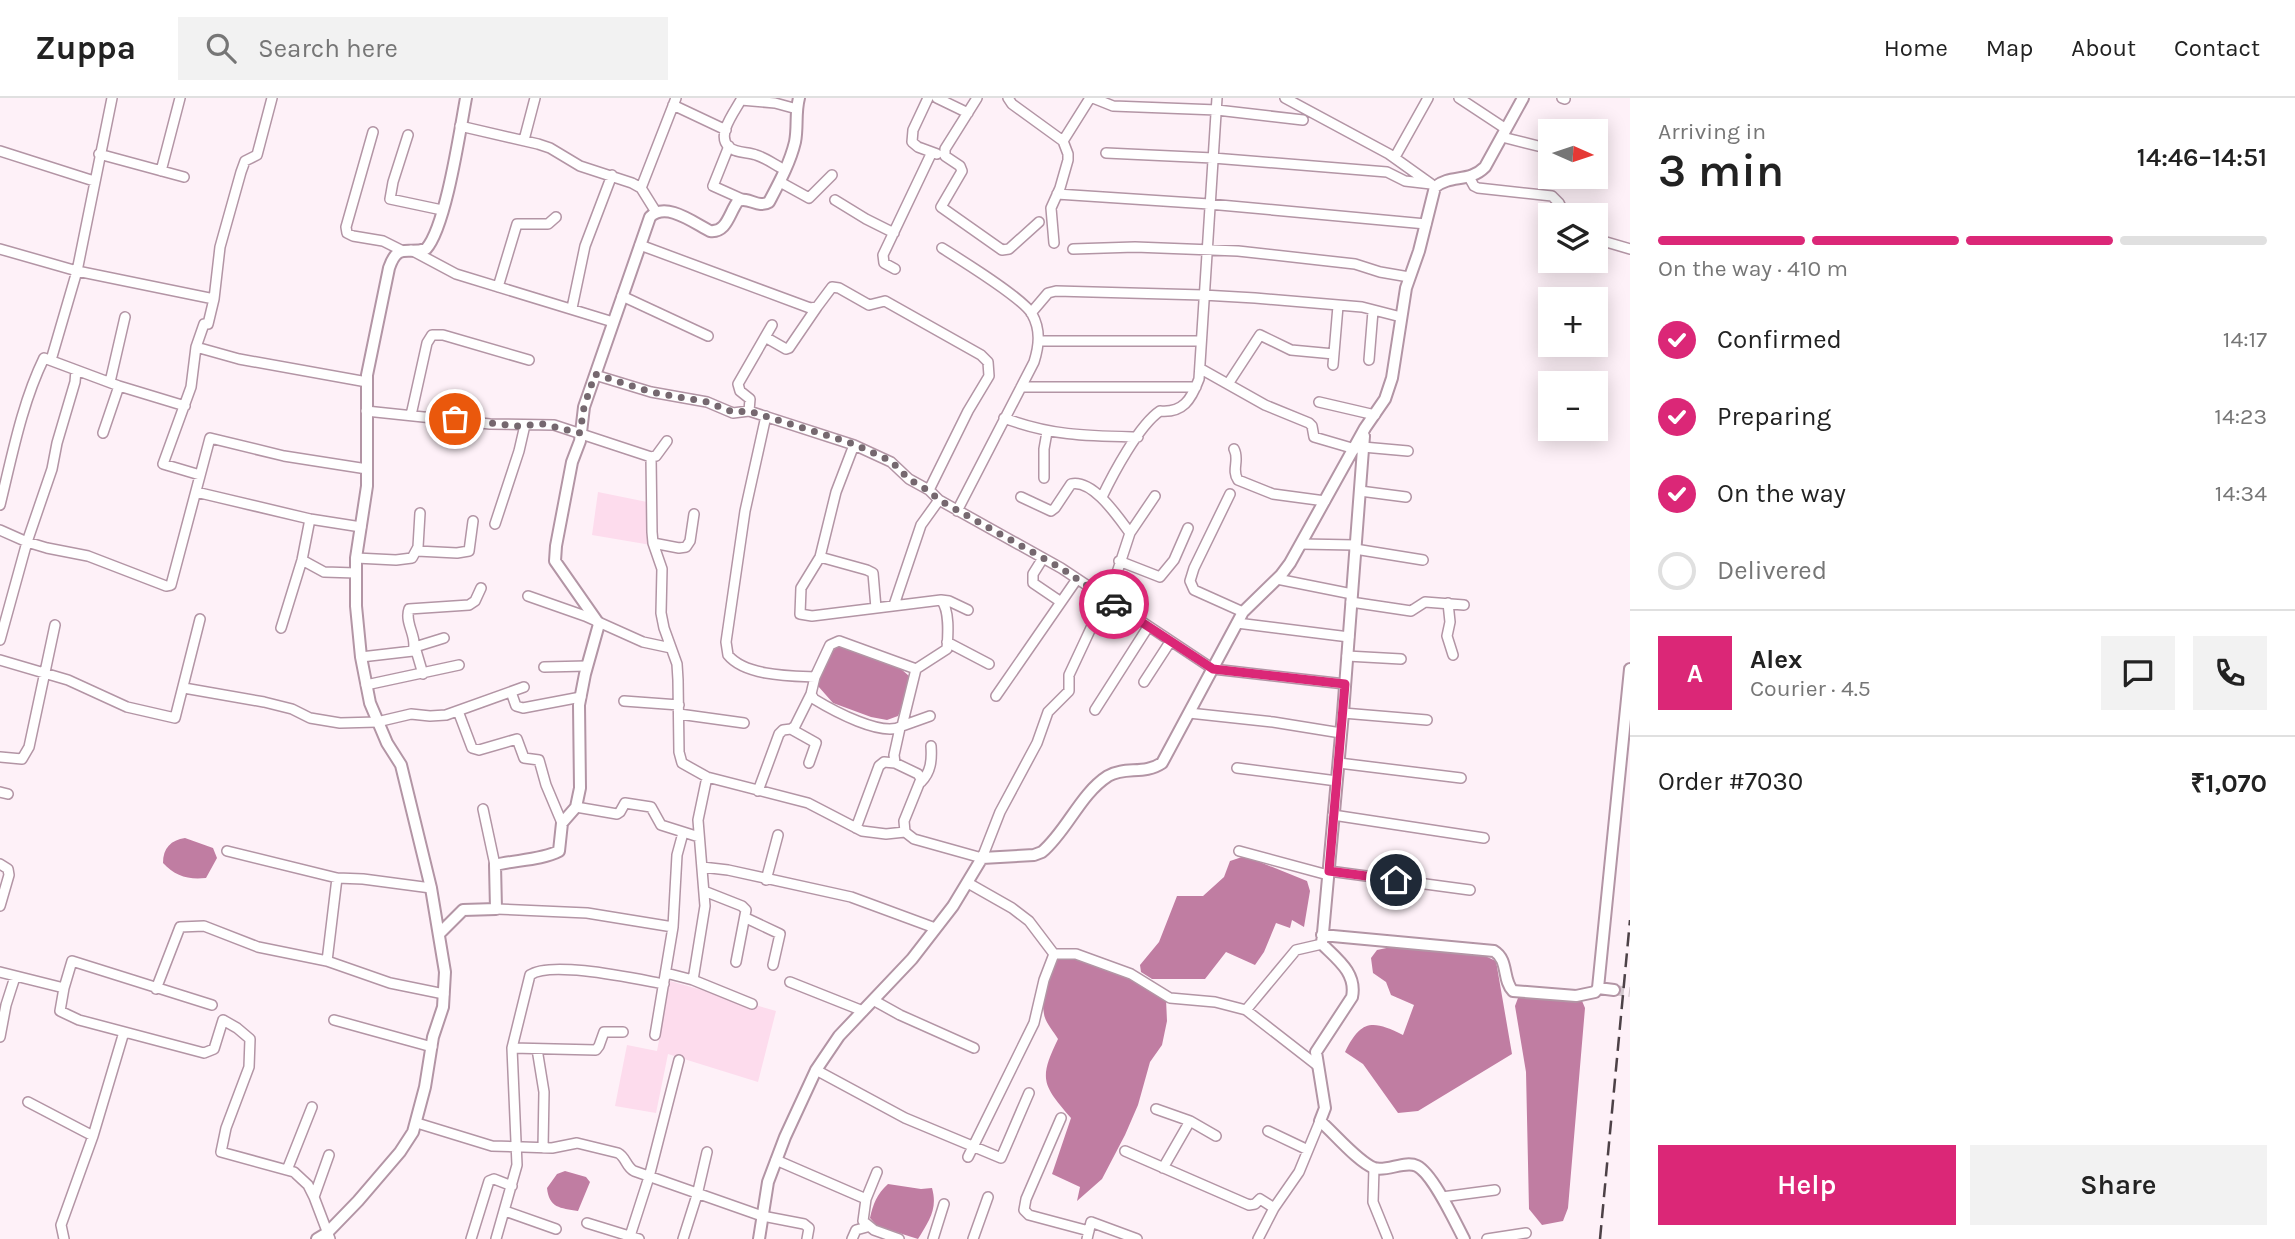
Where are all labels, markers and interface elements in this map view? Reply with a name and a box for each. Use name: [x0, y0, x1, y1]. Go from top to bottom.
search box: [178, 17, 668, 80]
text: Zuppa: [35, 29, 136, 67]
icon: search: [202, 29, 240, 67]
text: Search here: [258, 33, 398, 64]
text: Home: [1884, 34, 1948, 62]
text: Map: [1986, 34, 2033, 62]
text: About: [2071, 34, 2136, 62]
text: Contact: [2174, 34, 2260, 62]
text: Arriving in: [1658, 118, 1766, 145]
north arrow: [1538, 119, 1608, 189]
map controls: [1538, 119, 1608, 441]
text: 14:46–14:51: [2137, 142, 2267, 173]
text: 3 min: [1658, 144, 1784, 198]
button: layers: [1538, 203, 1608, 273]
text: On the way · 410 m: [1658, 255, 1848, 282]
button: +: [1538, 287, 1608, 357]
icon: check: [1658, 321, 1696, 359]
text: Confirmed: [1717, 324, 1842, 355]
text: 14:17: [2223, 326, 2267, 353]
button: −: [1538, 371, 1608, 441]
pin: [425, 389, 485, 449]
icon: check: [1658, 398, 1696, 436]
icon: bag: [436, 400, 474, 438]
text: Preparing: [1717, 401, 1831, 432]
text: 14:23: [2214, 403, 2267, 430]
icon: check: [1658, 475, 1696, 513]
text: On the way: [1717, 478, 1846, 509]
text: 14:34: [2215, 480, 2267, 507]
text: Delivered: [1717, 555, 1827, 586]
courier: [1079, 569, 1149, 639]
icon: car: [1095, 585, 1133, 623]
button: chat: [2101, 636, 2175, 710]
button: phone: [2193, 636, 2267, 710]
text: Alex: [1750, 644, 1802, 675]
text: A: [1687, 658, 1703, 689]
text: Courier · 4.5: [1750, 675, 1871, 702]
text: Order #7030: [1658, 766, 1803, 797]
text: ₹1,070: [2190, 768, 2267, 799]
pin: [1366, 850, 1426, 910]
icon: home: [1377, 861, 1415, 899]
button: Help: [1658, 1145, 1956, 1225]
button: Share: [1970, 1145, 2267, 1225]

